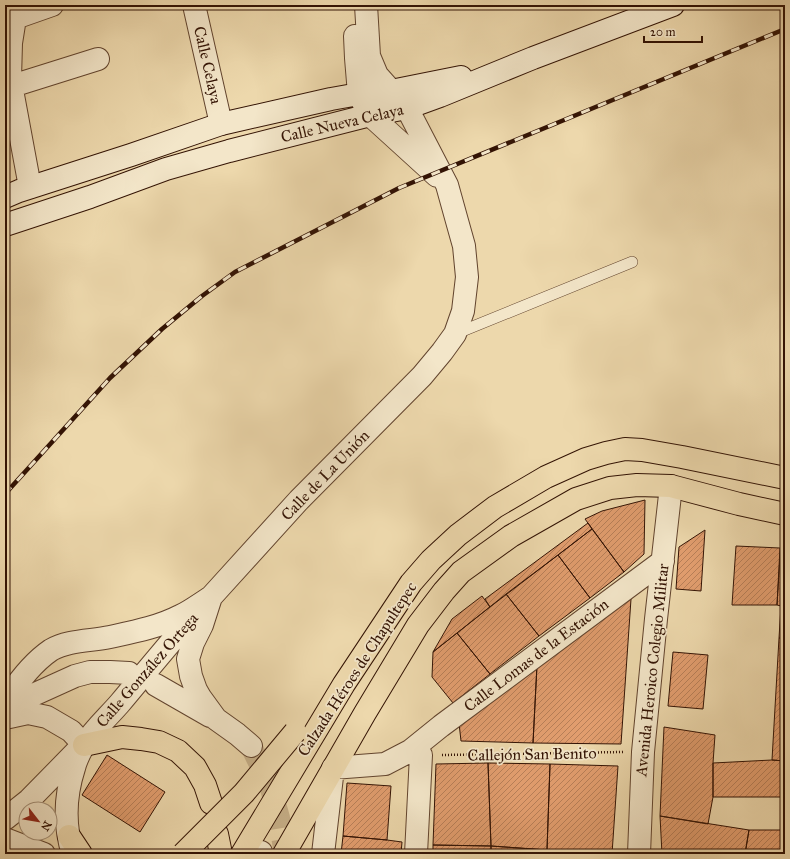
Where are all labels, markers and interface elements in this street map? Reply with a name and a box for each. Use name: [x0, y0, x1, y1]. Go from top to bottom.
scale bar: [644, 18, 702, 44]
street label: Calle Celaya: [190, 24, 226, 106]
text: 20 m: [650, 25, 676, 39]
street label: Calle Nueva Celaya: [279, 100, 405, 146]
street label: Calle de La Unión: [277, 425, 373, 524]
street label: Avenida Heroico Colegio Militar: [631, 563, 674, 779]
street label: Calzada Héroes de Chapultepec: [293, 578, 421, 760]
street label: Calle Lomas de la Estación: [460, 594, 612, 716]
street label: Calle González Ortega: [92, 609, 203, 732]
street label: Callejón San Benito: [467, 743, 597, 765]
north arrow: [18, 801, 58, 841]
text: N: [38, 819, 54, 834]

